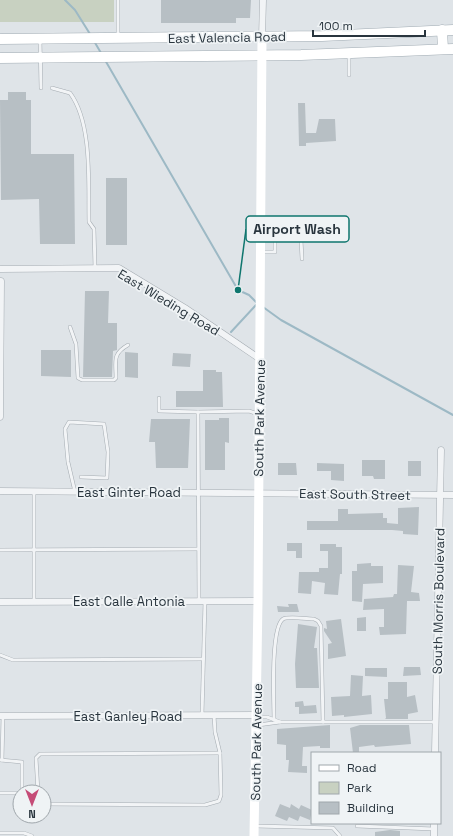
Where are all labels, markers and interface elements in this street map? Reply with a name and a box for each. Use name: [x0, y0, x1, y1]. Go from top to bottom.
scale bar: [313, 12, 425, 38]
text: 100 m: [319, 18, 353, 34]
street label: East Valencia Road: [168, 28, 286, 47]
callout: Airport Wash: [246, 216, 349, 242]
text: Airport Wash: [253, 220, 341, 238]
street label: East Wieding Road: [115, 265, 223, 340]
street label: South Park Avenue: [250, 359, 269, 477]
street label: East Ginter Road: [77, 484, 181, 501]
street label: East South Street: [299, 485, 411, 504]
street label: South Morris Boulevard: [429, 528, 448, 674]
street label: East Calle Antonia: [73, 593, 186, 610]
street label: South Park Avenue: [247, 683, 266, 801]
street label: East Ganley Road: [74, 708, 182, 725]
legend: [311, 752, 441, 824]
text: Road: [347, 760, 376, 776]
text: Park: [347, 780, 372, 796]
north arrow: [12, 784, 52, 824]
text: Building: [347, 800, 394, 816]
text: N: [28, 807, 36, 821]

